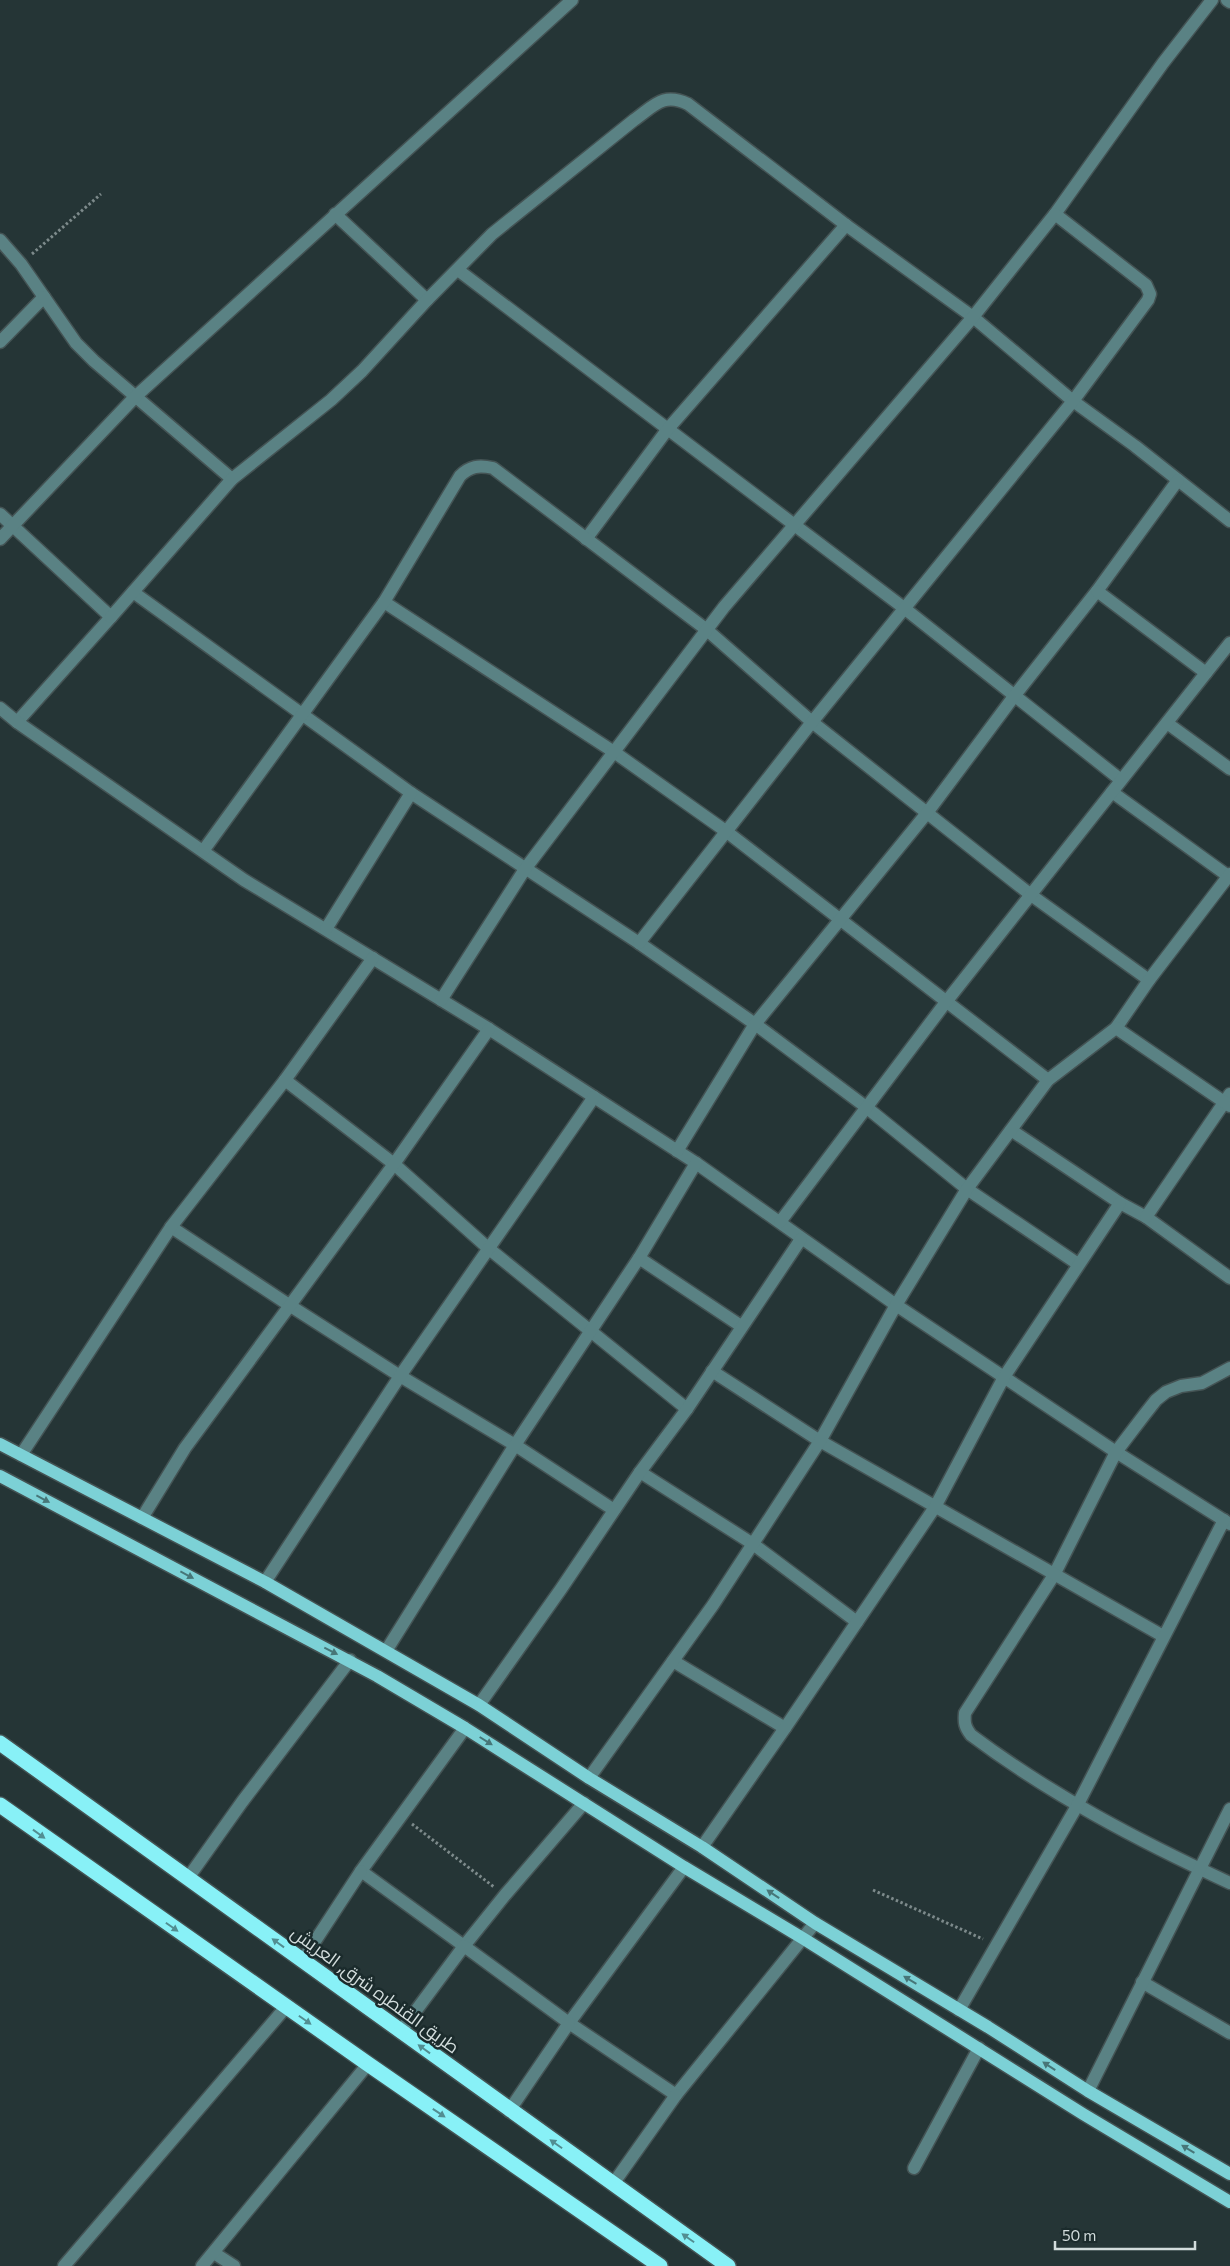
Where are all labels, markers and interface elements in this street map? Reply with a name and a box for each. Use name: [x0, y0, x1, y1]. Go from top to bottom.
one-way arrow: [36, 1495, 50, 1503]
one-way arrow: [179, 1571, 194, 1579]
one-way arrow: [323, 1647, 338, 1655]
one-way arrow: [479, 1737, 492, 1746]
one-way arrow: [32, 1829, 46, 1839]
one-way arrow: [766, 1890, 779, 1899]
street label: طريق القنطره شرق, العريش: [286, 1921, 464, 2059]
one-way arrow: [165, 1922, 179, 1932]
one-way arrow: [271, 1938, 285, 1948]
one-way arrow: [904, 1976, 917, 1985]
one-way arrow: [299, 2015, 312, 2025]
one-way arrow: [417, 2044, 431, 2054]
one-way arrow: [1042, 2061, 1055, 2071]
one-way arrow: [432, 2108, 446, 2118]
one-way arrow: [549, 2139, 563, 2149]
one-way arrow: [1181, 2145, 1195, 2154]
scale bar: [1055, 2218, 1195, 2250]
text: 50 m: [1062, 2226, 1096, 2244]
one-way arrow: [682, 2233, 695, 2243]

